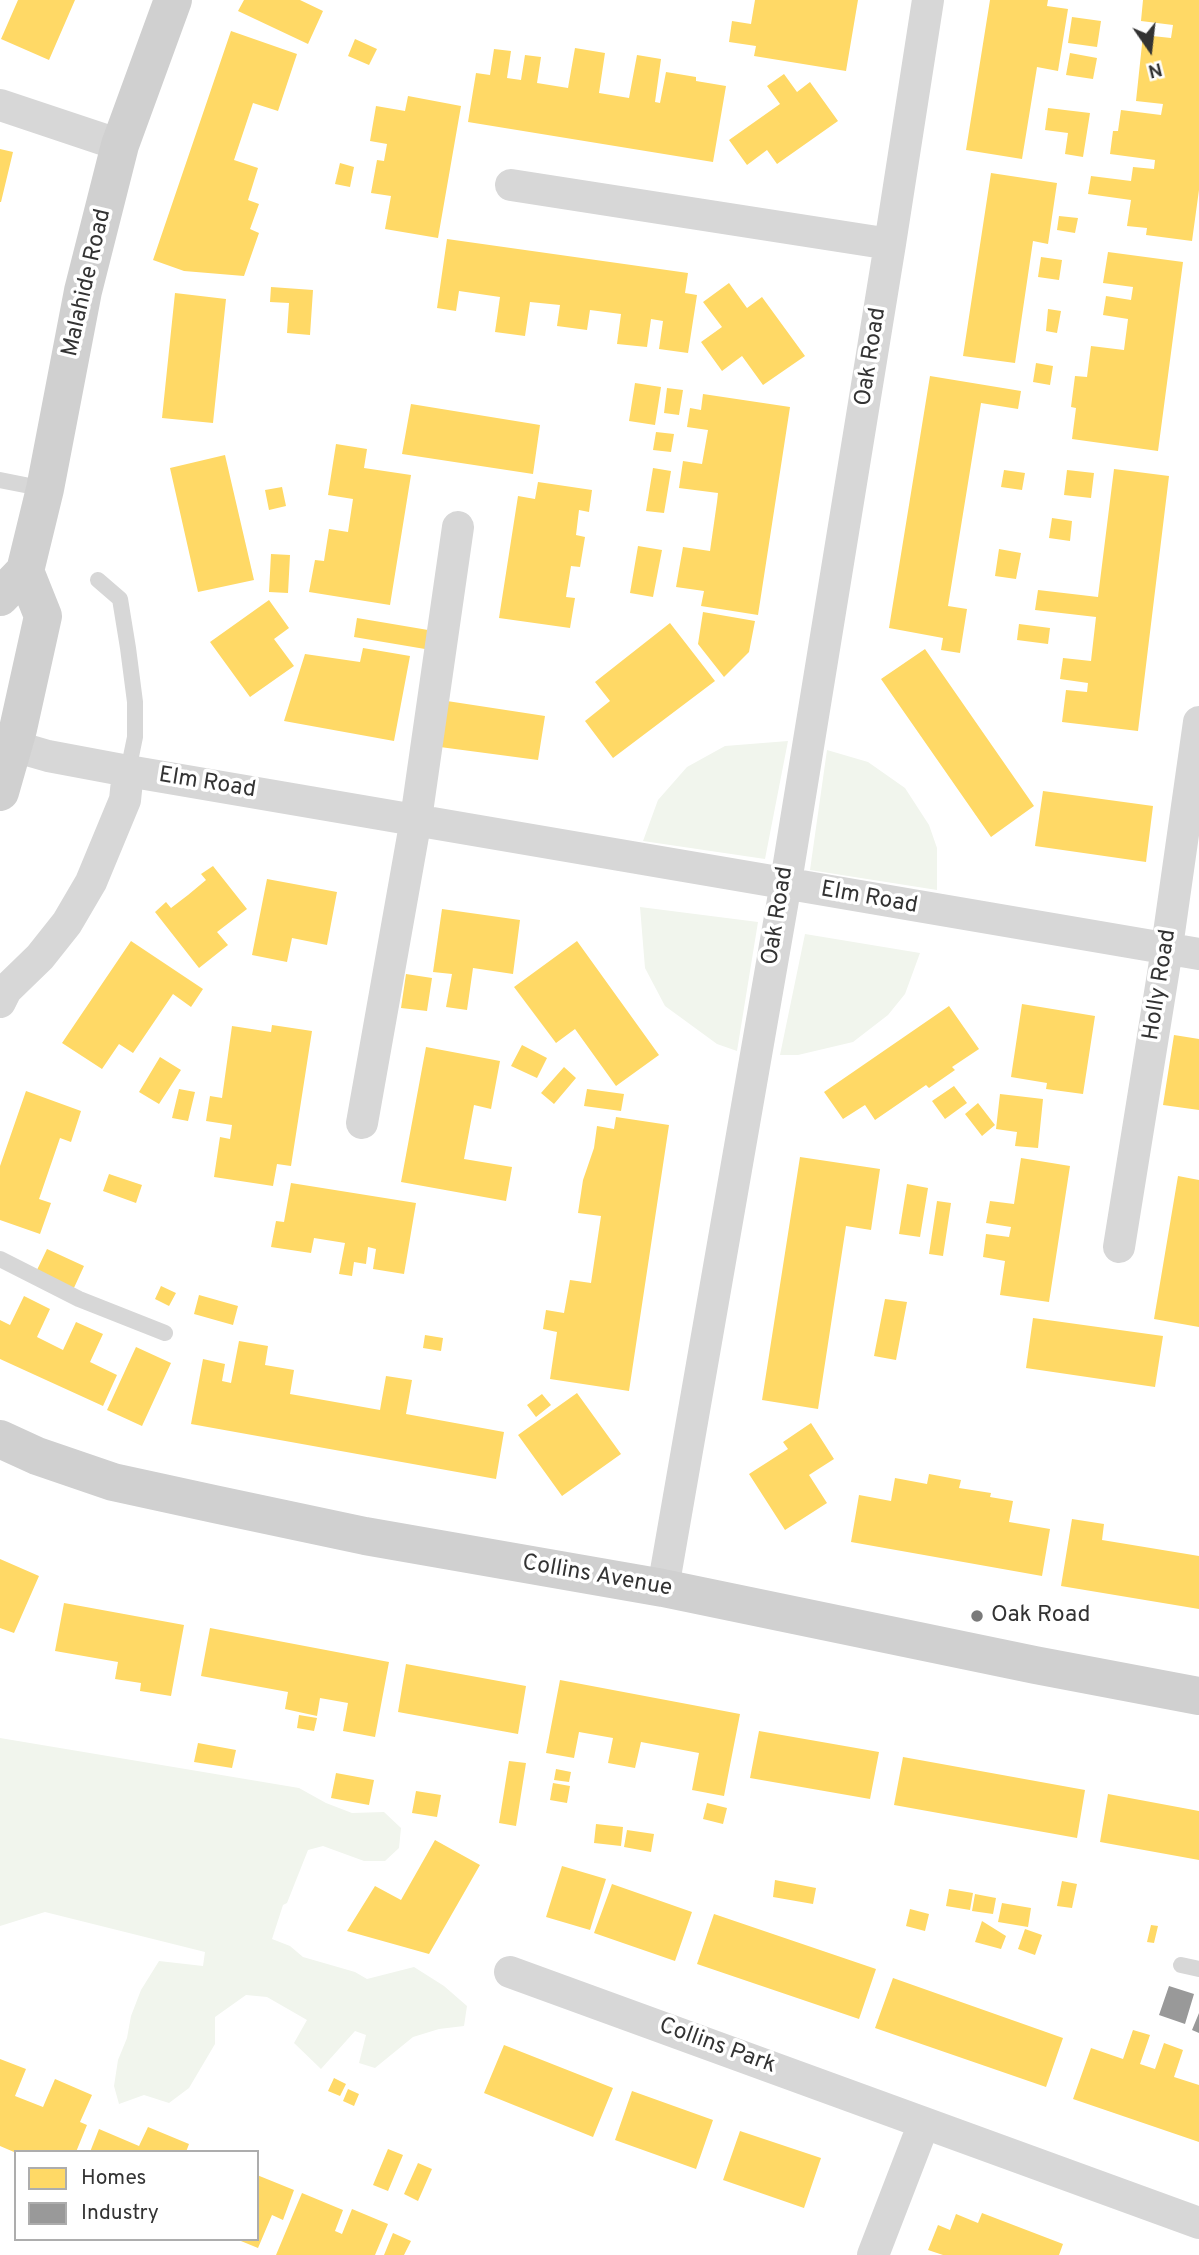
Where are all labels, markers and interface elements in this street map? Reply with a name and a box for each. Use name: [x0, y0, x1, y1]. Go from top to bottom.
north arrow: [1115, 14, 1185, 84]
text: N: [1146, 56, 1165, 83]
street label: Malahide Road: [58, 206, 118, 360]
street label: Oak Road: [851, 306, 893, 408]
street label: Elm Road: [156, 763, 258, 805]
street label: Oak Road: [758, 865, 800, 967]
street label: Elm Road: [818, 877, 920, 921]
street label: Holly Road: [1139, 928, 1183, 1042]
street label: Collins Avenue: [520, 1550, 674, 1604]
place label: Oak Road: [991, 1602, 1090, 1630]
marker: Oak Road: [969, 1608, 985, 1624]
street label: Collins Park: [655, 2013, 779, 2081]
legend: [14, 2150, 259, 2241]
text: Homes: [81, 2165, 146, 2192]
text: Industry: [81, 2200, 159, 2227]

